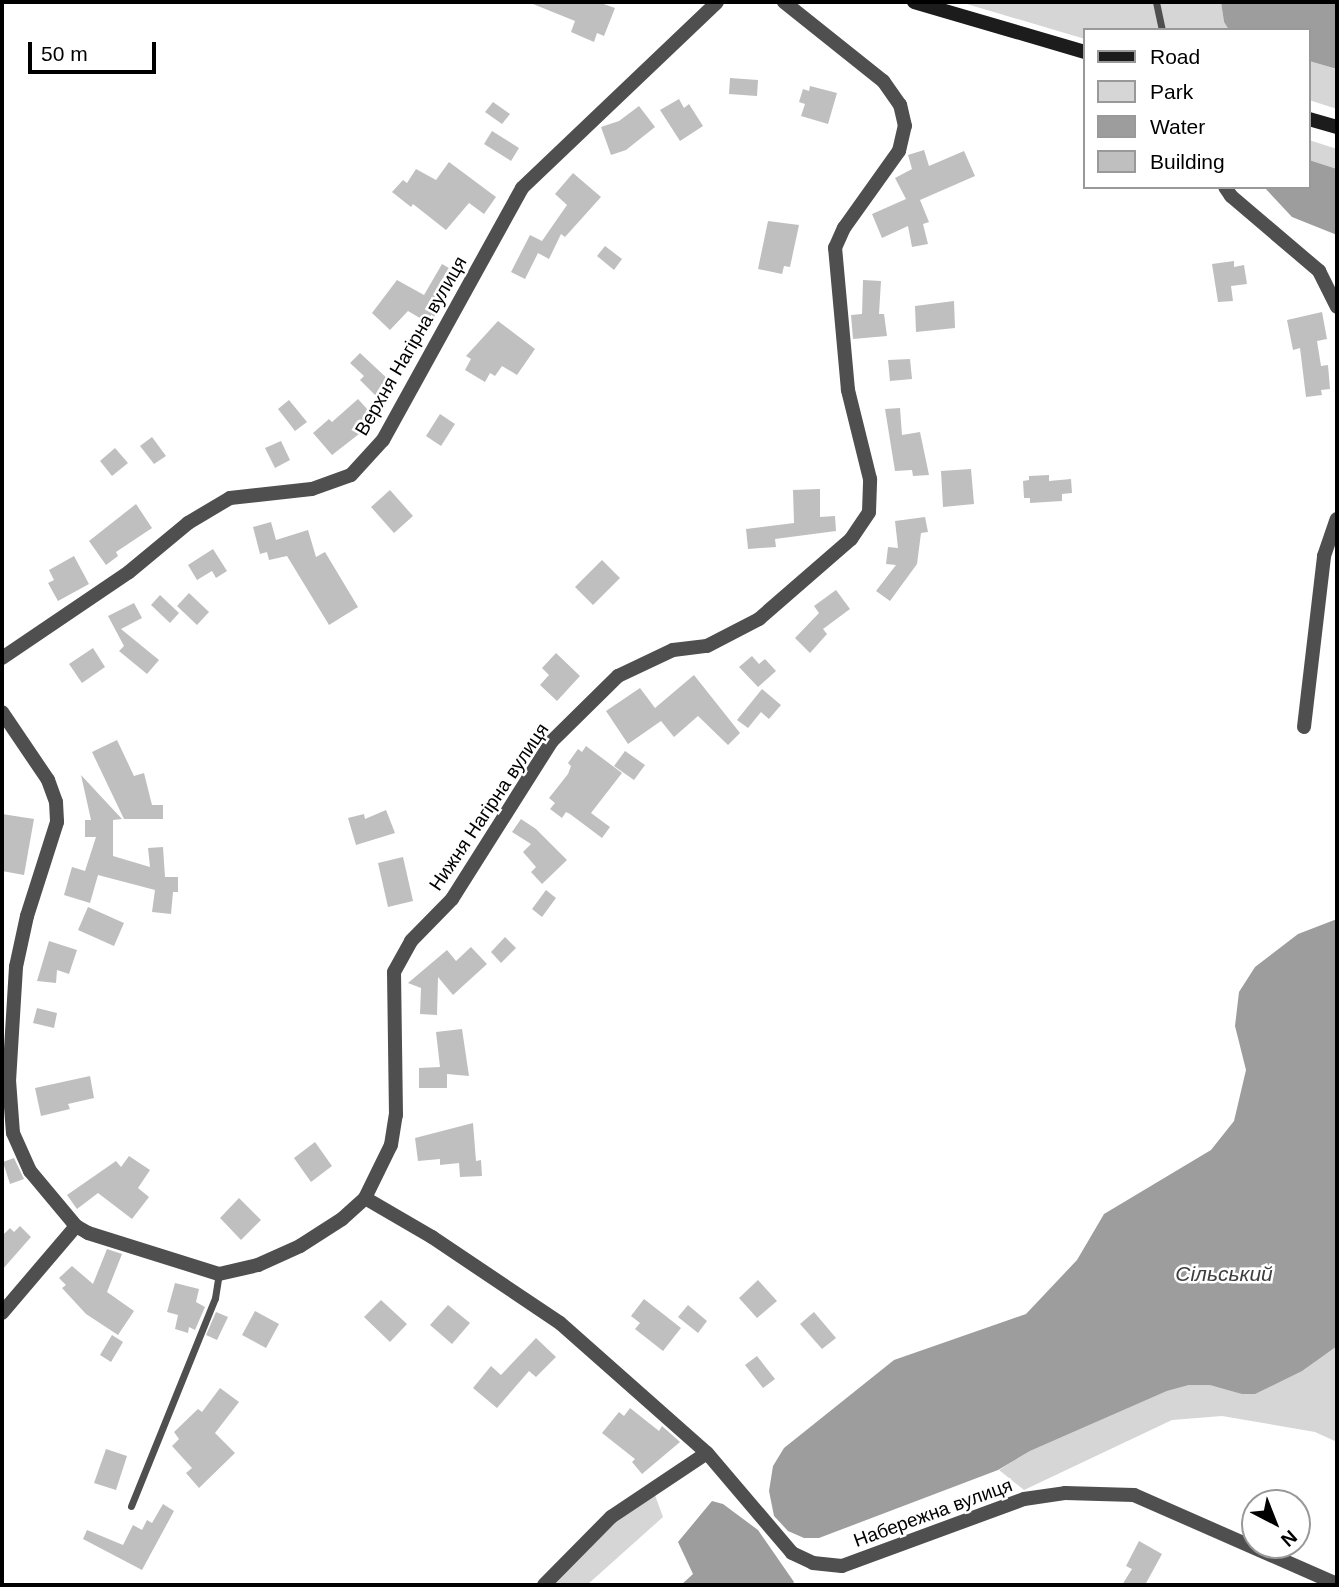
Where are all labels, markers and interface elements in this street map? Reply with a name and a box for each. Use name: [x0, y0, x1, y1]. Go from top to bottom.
scale bar: [32, 28, 159, 72]
legend: [1084, 28, 1311, 189]
text: 50 m: [41, 42, 88, 65]
text: Road: [1150, 45, 1200, 68]
text: Park: [1150, 80, 1193, 103]
text: Water: [1150, 115, 1205, 138]
text: Building: [1150, 150, 1225, 173]
street label: Верхня Нагірна вулиця: [350, 252, 472, 440]
street label: Нижня Нагірна вулиця: [424, 719, 554, 895]
water label: Сільський: [1175, 1261, 1273, 1287]
street label: Набережна вулиця: [851, 1474, 1015, 1552]
north arrow: [1241, 1489, 1311, 1559]
text: N: [1277, 1526, 1301, 1551]

